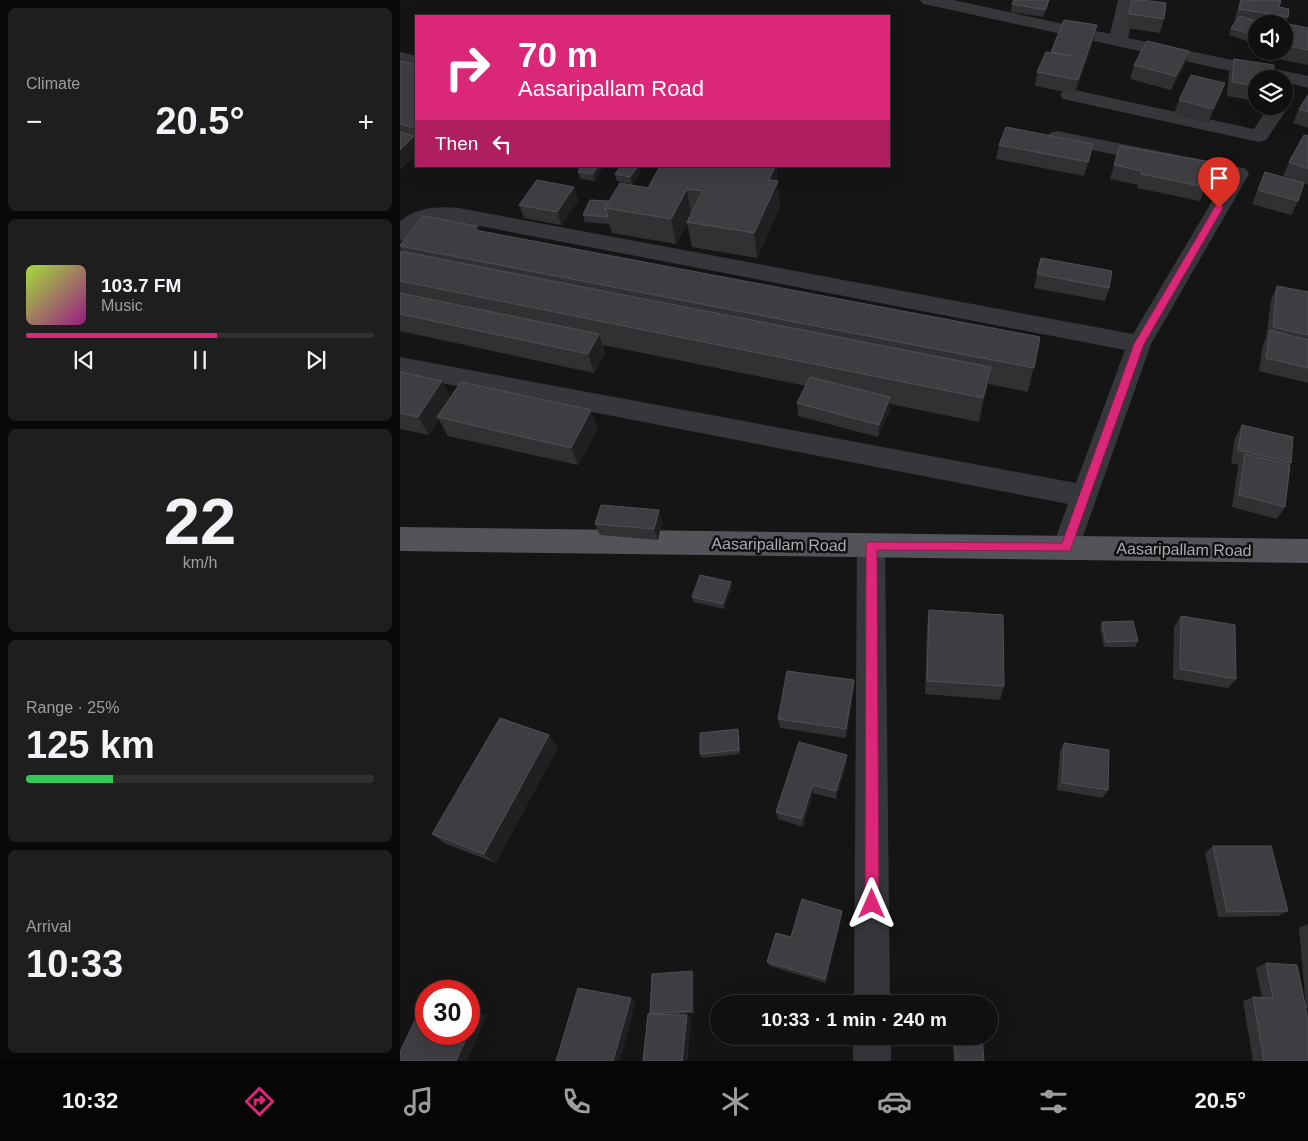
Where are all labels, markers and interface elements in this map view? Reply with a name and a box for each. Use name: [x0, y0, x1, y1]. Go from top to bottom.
map controls: [1248, 15, 1293, 115]
button: sound: [1248, 15, 1293, 60]
icon: right: [435, 35, 500, 100]
text: 70 m: [518, 35, 598, 74]
button: layers: [1248, 70, 1293, 115]
text: Climate: [26, 75, 80, 92]
text: Aasaripallam Road: [518, 76, 704, 101]
text: 20.5°: [155, 100, 245, 142]
text: −: [26, 106, 42, 137]
text: +: [358, 106, 374, 137]
icon: left: [488, 130, 516, 158]
text: Then: [435, 133, 478, 154]
pin: [1198, 157, 1240, 208]
icon: arrive: [1205, 164, 1233, 192]
text: 103.7 FM: [101, 275, 181, 296]
text: Music: [101, 297, 143, 314]
icon: previous: [70, 346, 98, 374]
icon: pause: [186, 346, 214, 374]
icon: next: [302, 346, 330, 374]
text: 22: [164, 485, 236, 558]
street label: Aasaripallam Road: [711, 535, 847, 554]
street label: Aasaripallam Road: [1116, 540, 1252, 559]
text: km/h: [183, 554, 217, 571]
text: Range · 25%: [26, 699, 119, 716]
text: 125 km: [26, 724, 155, 766]
position arrow: [845, 877, 897, 929]
text: Arrival: [26, 918, 71, 935]
text: 10:33: [26, 943, 123, 985]
speed limit sign: 30: [415, 980, 480, 1045]
text: 10:33 · 1 min · 240 m: [761, 1009, 947, 1030]
icon: directions: [242, 1084, 277, 1119]
icon: music: [401, 1084, 436, 1119]
icon: phone: [559, 1084, 594, 1119]
icon: climate: [718, 1084, 753, 1119]
icon: car: [877, 1084, 912, 1119]
icon: filters: [1036, 1084, 1071, 1119]
text: 10:32: [62, 1088, 118, 1113]
text: 20.5°: [1194, 1088, 1246, 1113]

